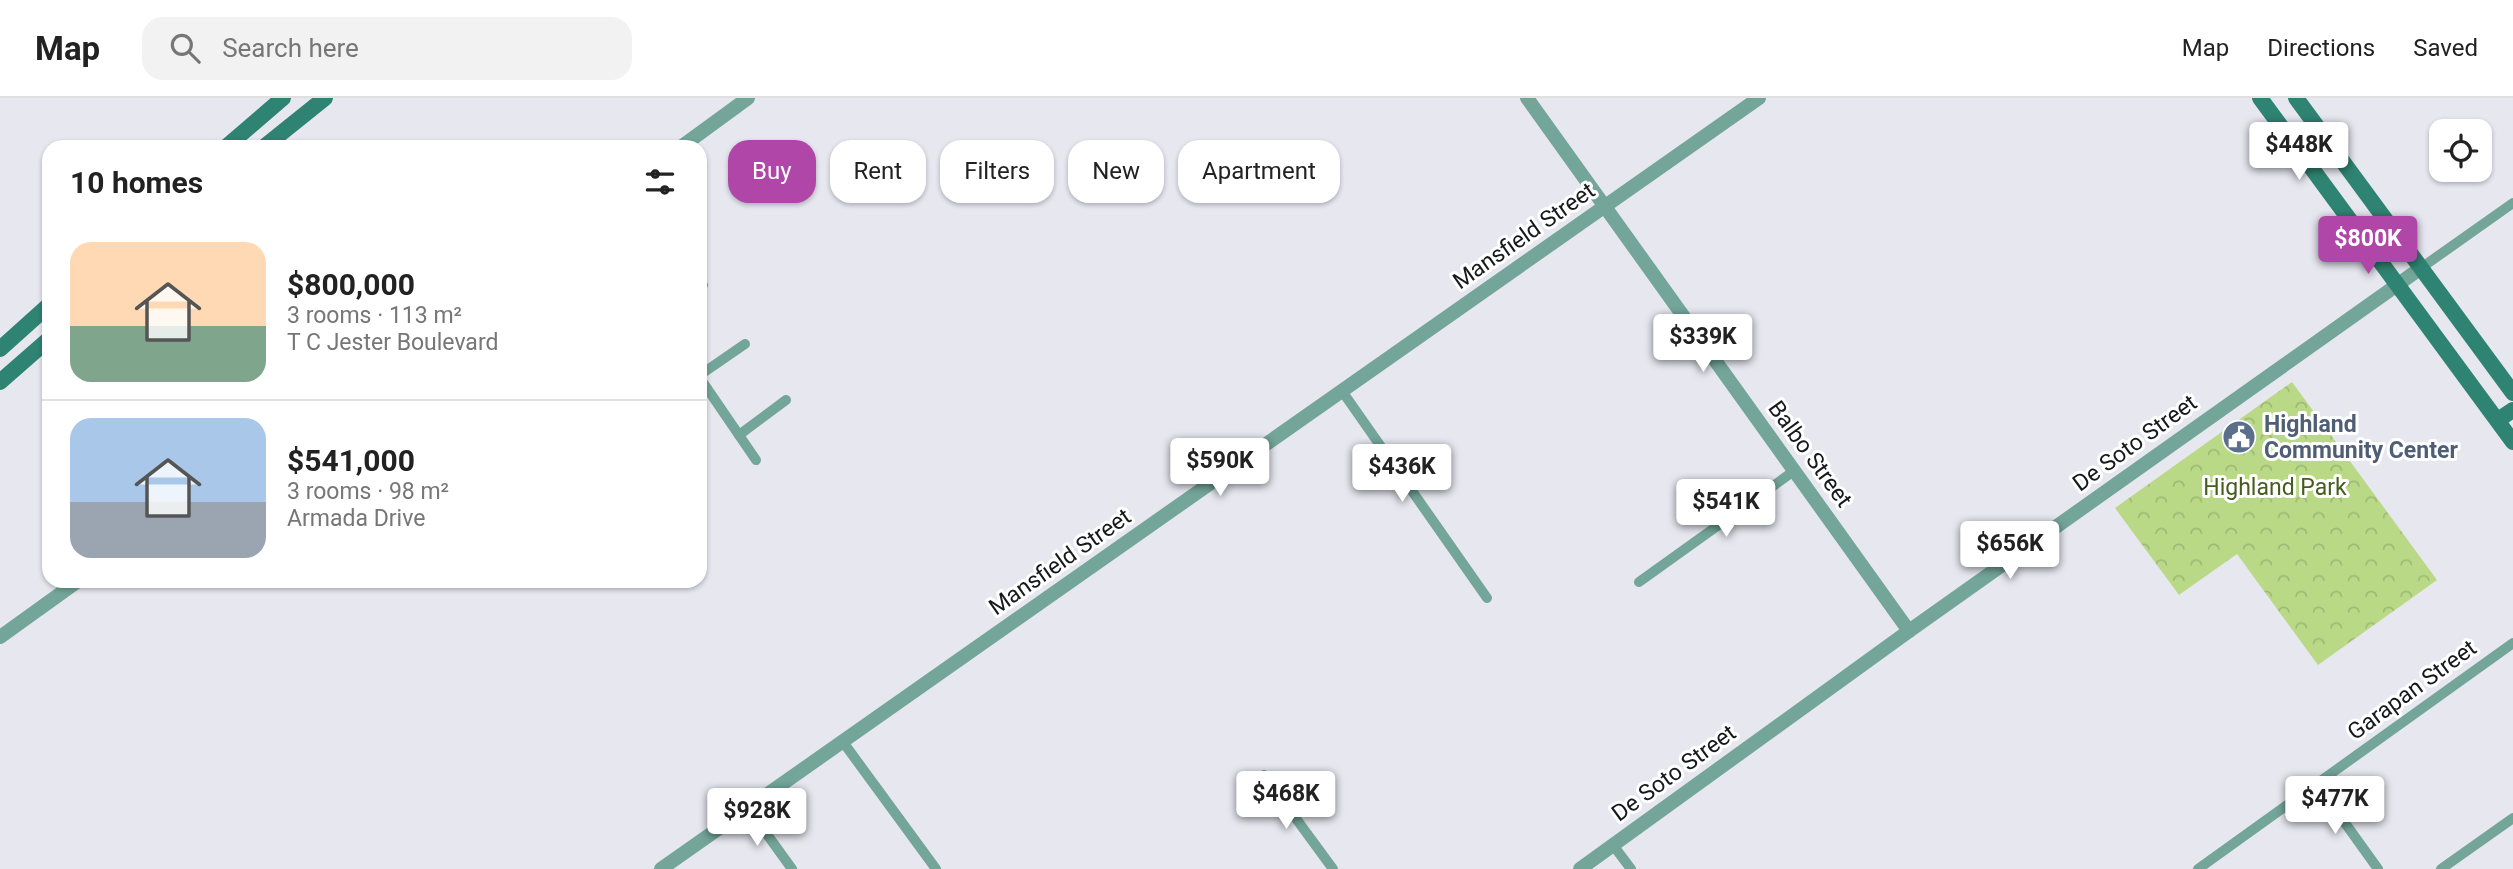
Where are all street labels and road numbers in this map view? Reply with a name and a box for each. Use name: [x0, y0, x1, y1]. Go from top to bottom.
street label: Mansfield Street: [1448, 177, 1600, 295]
street label: De Soto Street: [2068, 389, 2202, 497]
street label: Balbo Street: [1762, 396, 1858, 512]
street label: Mansfield Street: [984, 503, 1136, 621]
street label: Garapan Street: [2342, 634, 2482, 746]
street label: De Soto Street: [1607, 719, 1741, 827]

